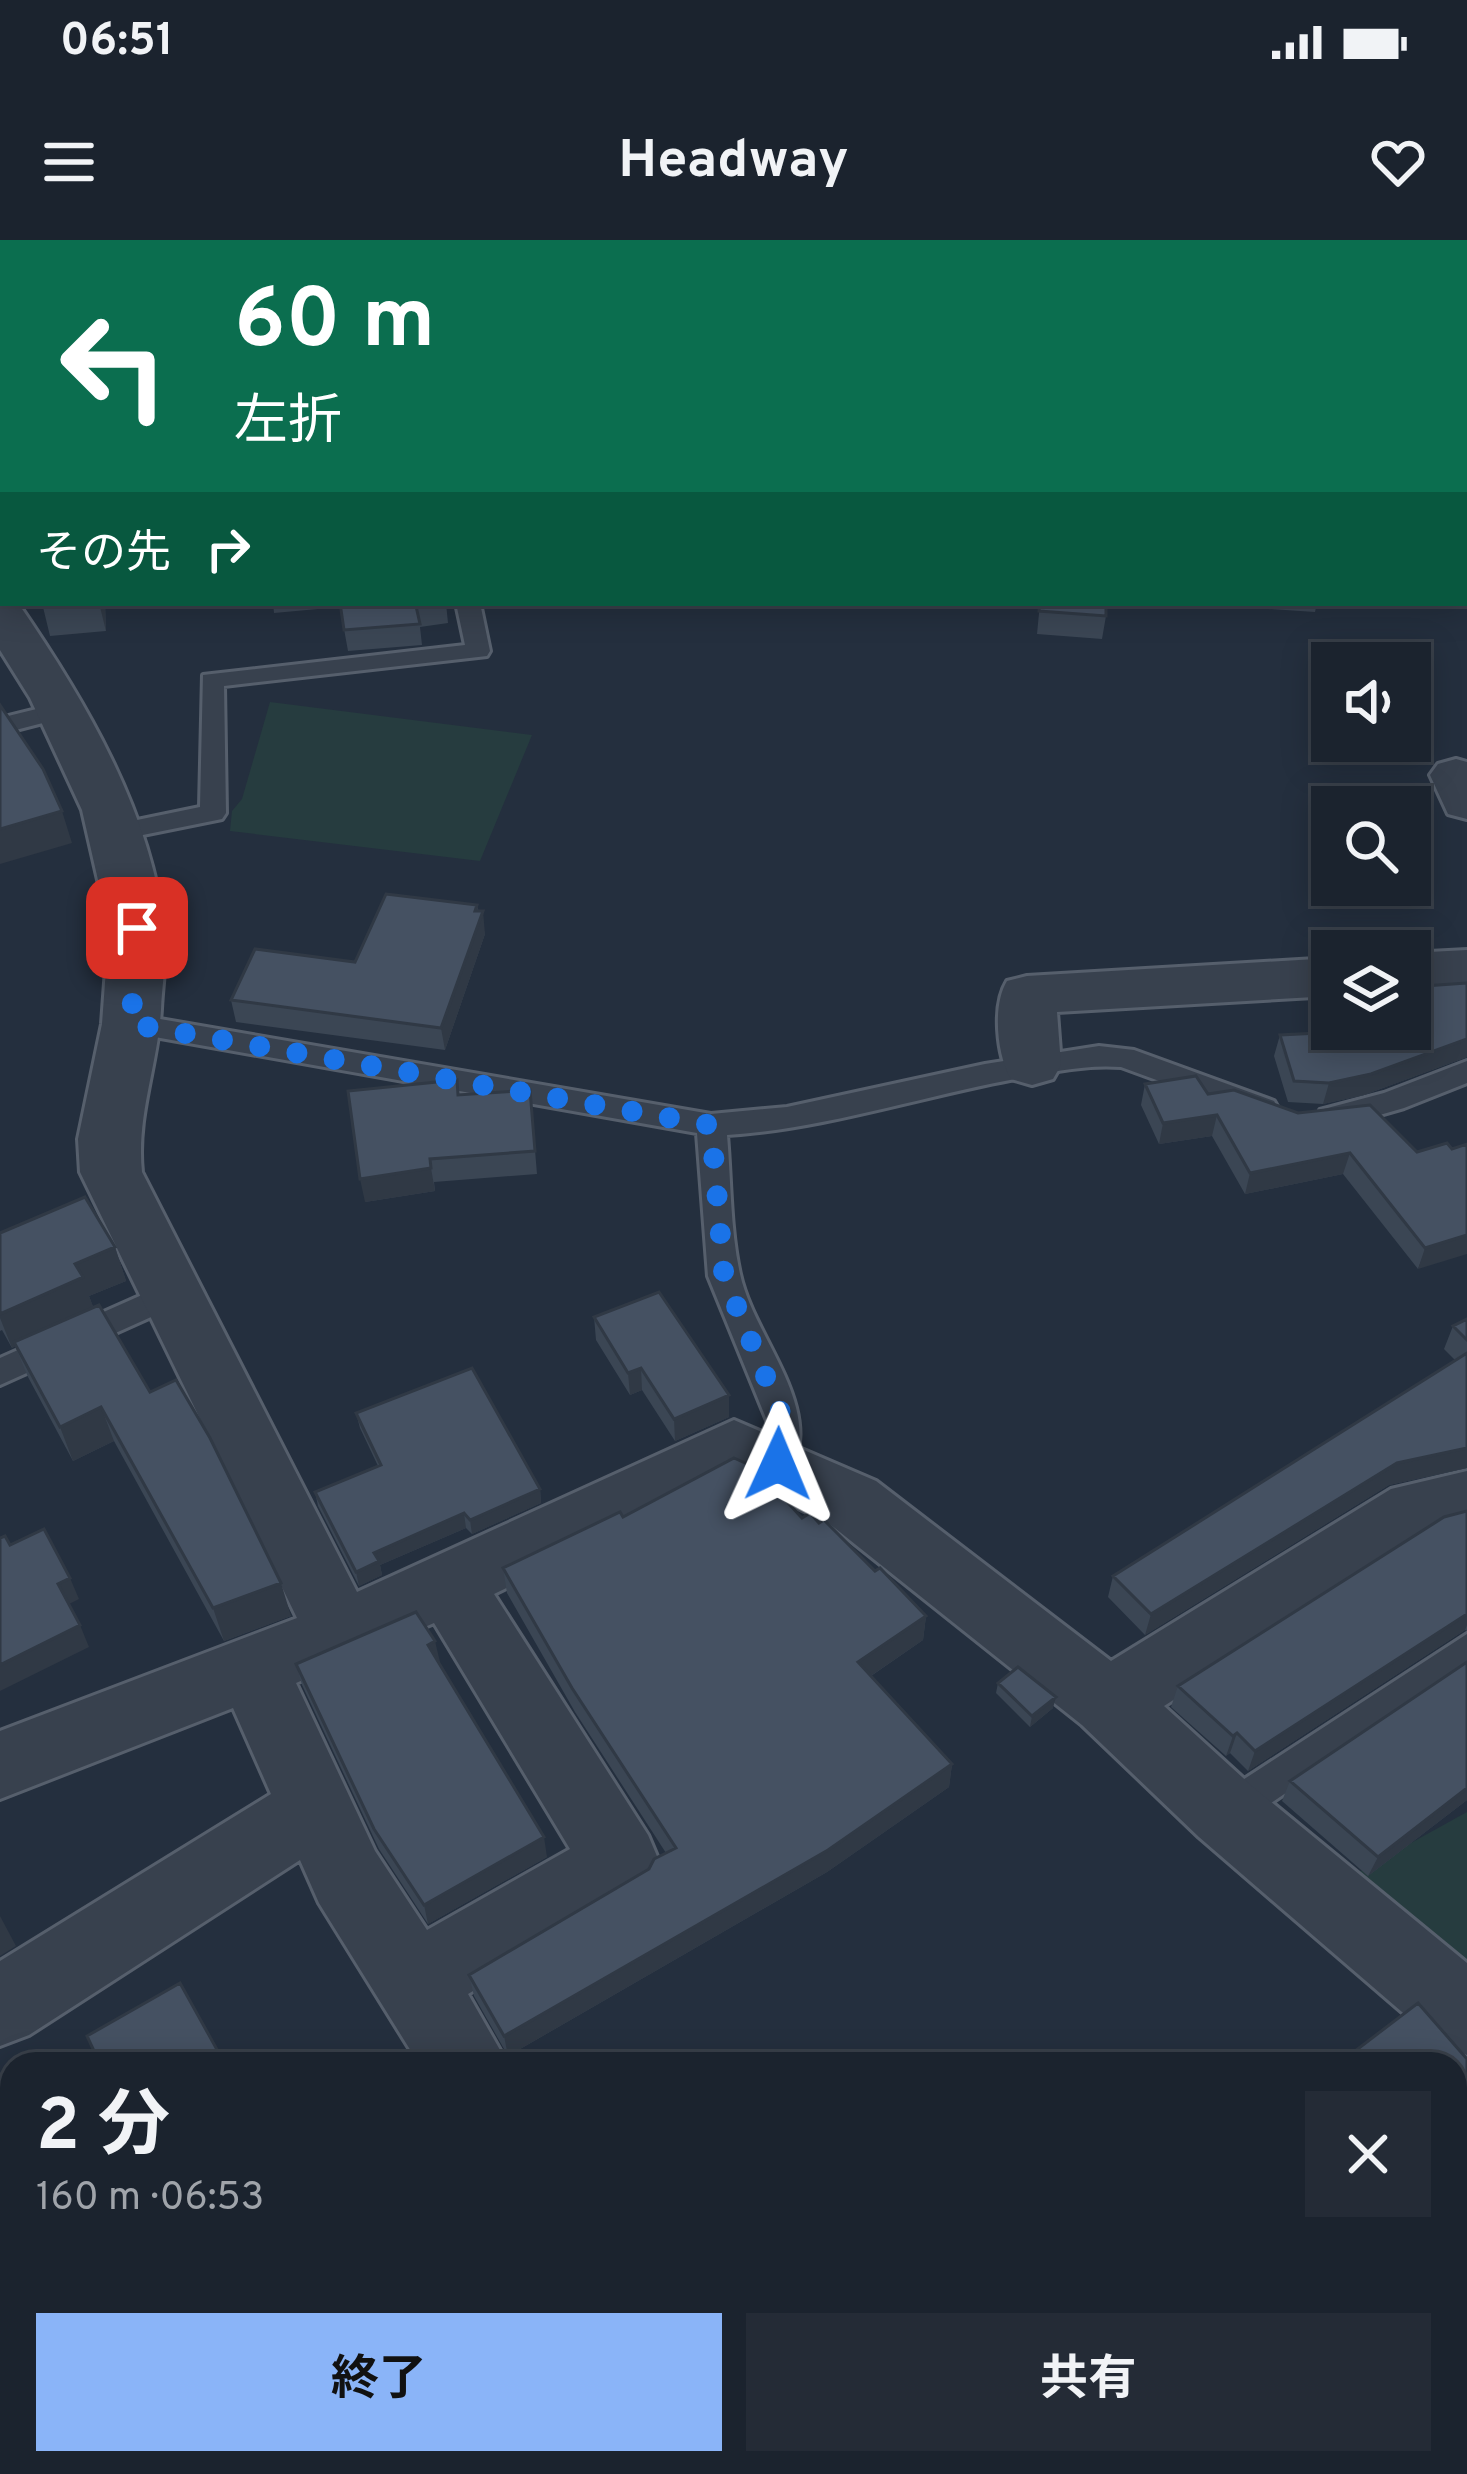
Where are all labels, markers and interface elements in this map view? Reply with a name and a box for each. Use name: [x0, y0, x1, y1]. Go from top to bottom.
text: 06:51: [60, 14, 174, 71]
text: Headway: [618, 128, 849, 197]
icon: menu: [36, 129, 102, 195]
icon: heart: [1365, 129, 1431, 195]
text: 60 m: [234, 271, 435, 377]
icon: left: [36, 288, 192, 444]
text: 左折: [234, 390, 342, 459]
icon: right: [195, 516, 261, 582]
text: その先: [36, 527, 171, 584]
map controls: [1311, 642, 1431, 1050]
button: sound: [1311, 642, 1431, 762]
button: search: [1311, 786, 1431, 906]
pin: [86, 877, 188, 979]
icon: arrive: [104, 895, 170, 961]
button: layers: [1311, 930, 1431, 1050]
position arrow: [715, 1401, 841, 1527]
text: 2 分: [36, 2084, 170, 2176]
button: close: [1305, 2091, 1431, 2217]
text: 160 m · 06:53: [36, 2175, 264, 2224]
button: 終了: [36, 2313, 722, 2451]
button: 共有: [746, 2313, 1431, 2451]

